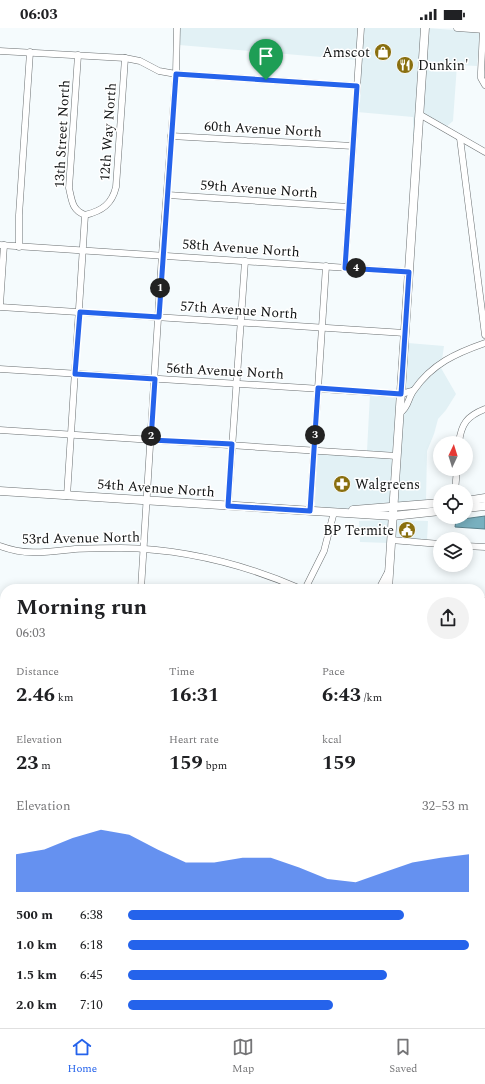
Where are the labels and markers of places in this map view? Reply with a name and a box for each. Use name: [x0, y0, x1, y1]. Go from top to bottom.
pin: [249, 39, 283, 80]
place label: Amscot: [322, 42, 370, 63]
shop icon: Amscot: [373, 42, 393, 62]
restaurant icon: Dunkin': [395, 55, 415, 75]
place label: Dunkin': [418, 55, 468, 76]
pin: 4: [346, 258, 366, 278]
pin: 1: [150, 278, 170, 298]
pin: 3: [305, 425, 325, 445]
pin: 2: [141, 426, 161, 446]
pharmacy icon: Walgreens: [332, 474, 352, 494]
place label: Walgreens: [355, 474, 420, 495]
place label: BP Termite: [323, 520, 394, 541]
public building icon: BP Termite: [397, 520, 417, 540]

